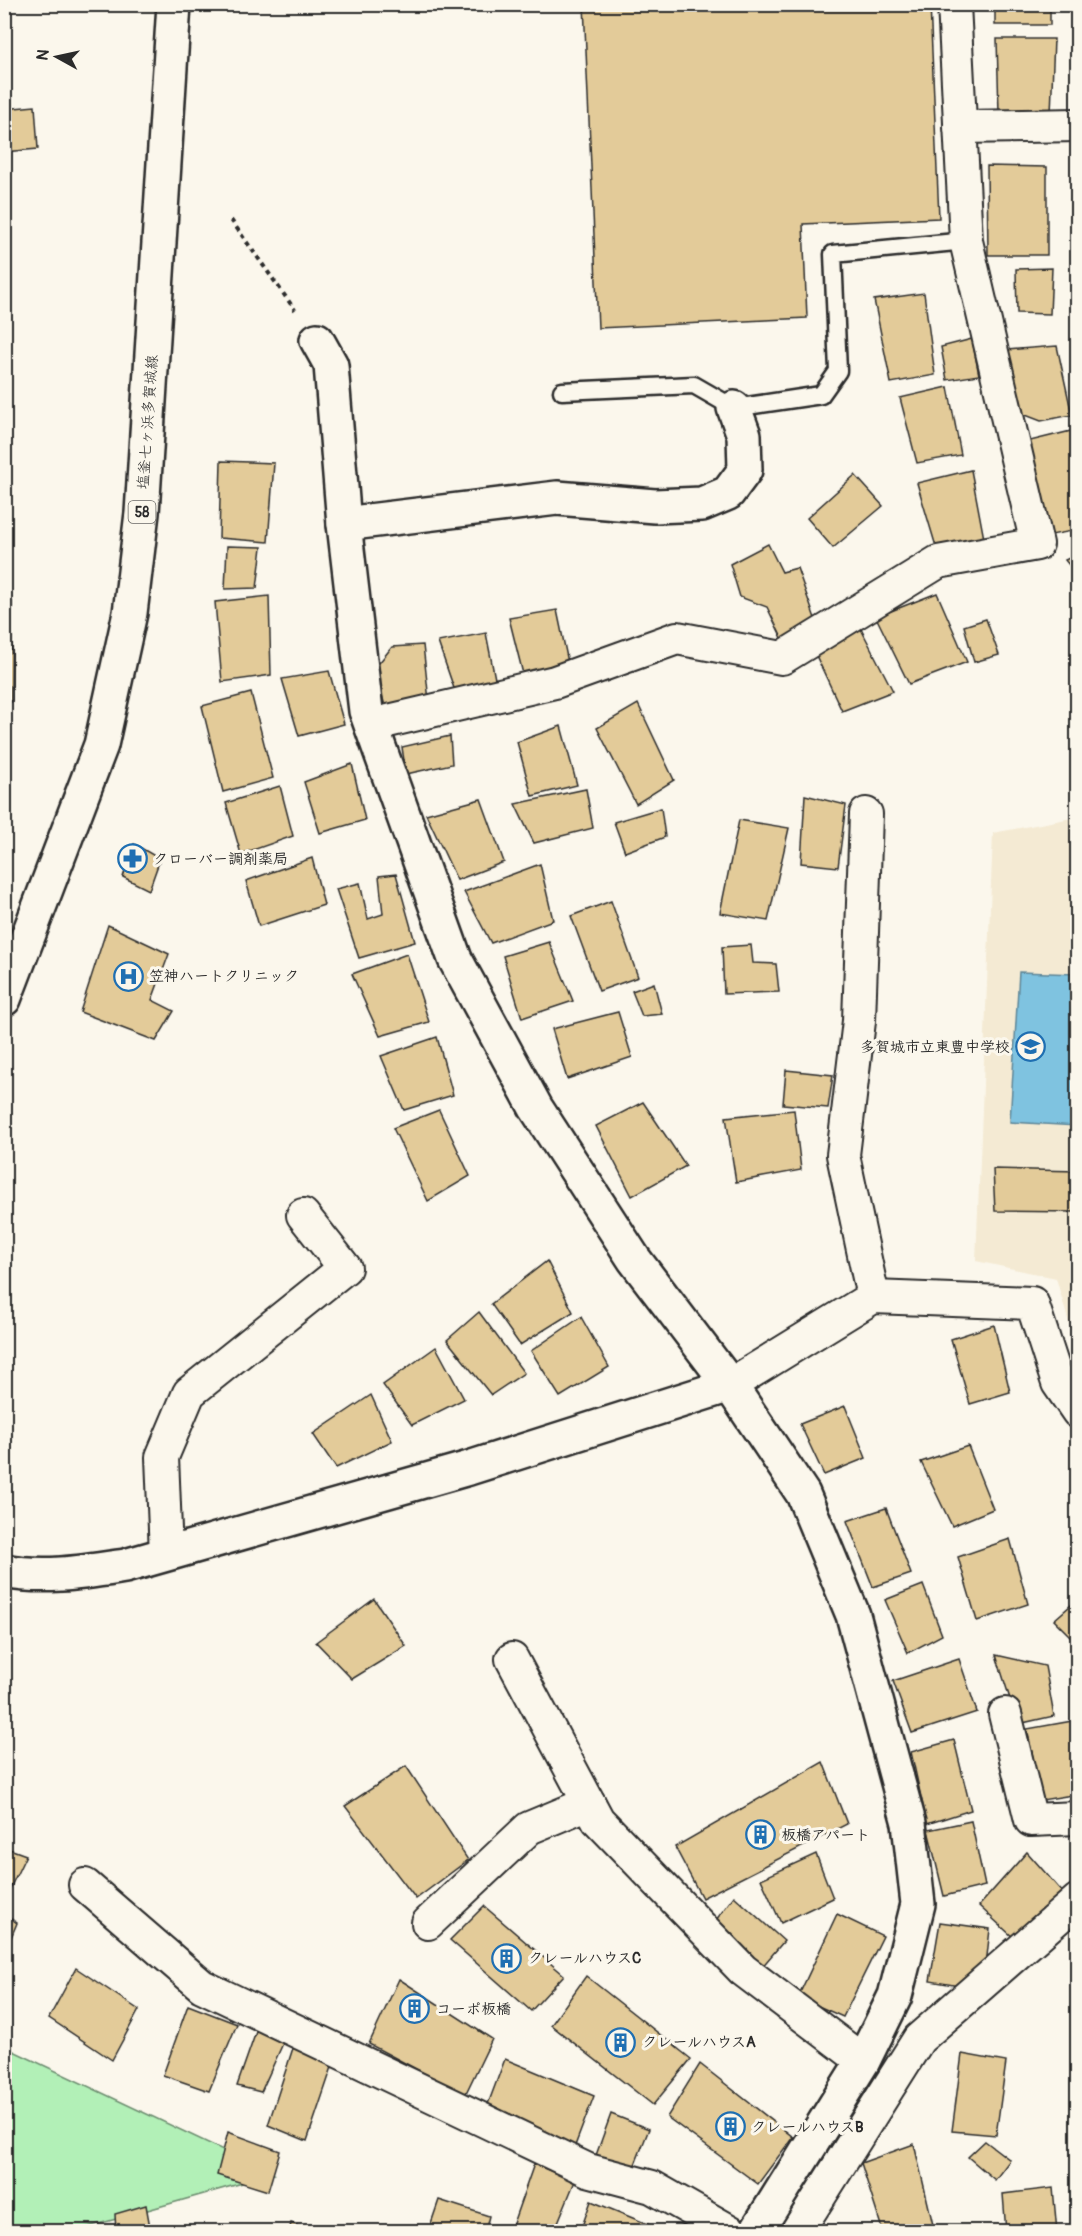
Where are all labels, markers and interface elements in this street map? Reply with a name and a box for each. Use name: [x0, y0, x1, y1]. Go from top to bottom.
north arrow: [27, 27, 87, 87]
text: N: [32, 48, 54, 62]
street label: 塩釜七ヶ浜多賀城線: [134, 354, 162, 490]
road number: 58: [128, 501, 156, 523]
pharmacy icon: クローバー調剤薬局: [116, 843, 148, 875]
place label: クローバー調剤薬局: [153, 850, 288, 869]
hospital icon: 笠神ハートクリニック: [112, 960, 144, 992]
place label: 笠神ハートクリニック: [149, 967, 299, 986]
school or university icon: 多賀城市立東豊中学校: [1015, 1031, 1047, 1063]
place label: 多賀城市立東豊中学校: [860, 1038, 1010, 1057]
building icon: 板橋アパート: [744, 1819, 776, 1851]
place label: 板橋アパート: [781, 1826, 870, 1845]
building icon: クレールハウスC: [491, 1942, 523, 1974]
place label: クレールハウスC: [528, 1949, 641, 1968]
building icon: コーポ板橋: [399, 1993, 431, 2025]
place label: コーポ板橋: [436, 2000, 511, 2019]
building icon: クレールハウスA: [605, 2026, 637, 2058]
place label: クレールハウスA: [642, 2033, 756, 2052]
building icon: クレールハウスB: [714, 2111, 746, 2143]
place label: クレールハウスB: [751, 2118, 864, 2137]

